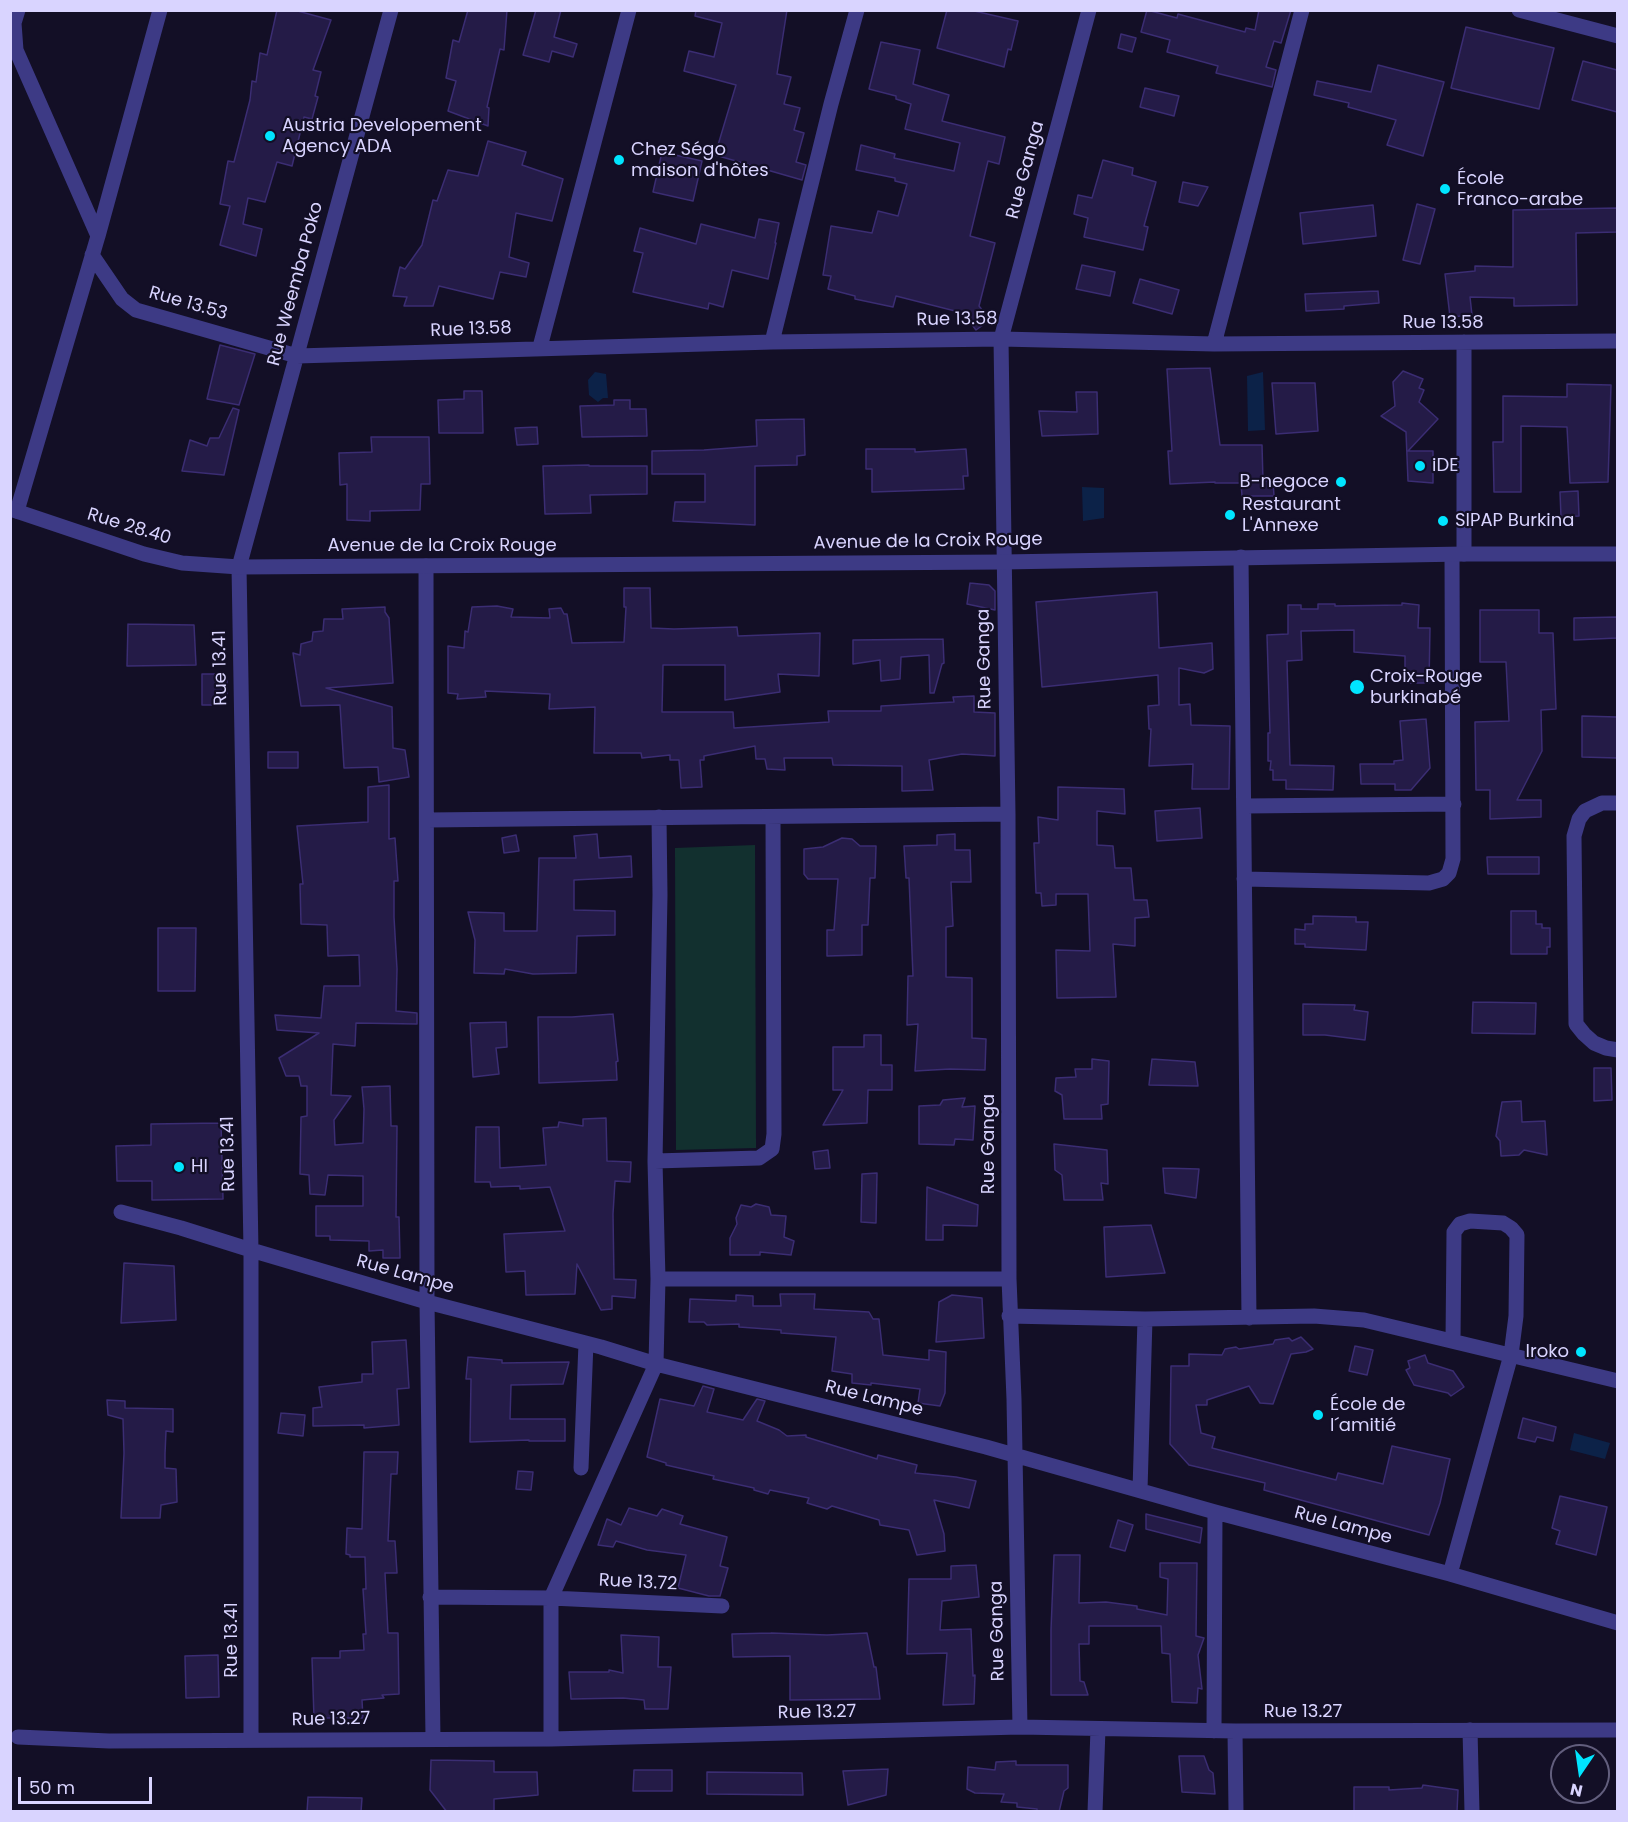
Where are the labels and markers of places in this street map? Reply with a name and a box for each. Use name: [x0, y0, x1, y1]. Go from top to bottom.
place label: Austria Developement Agency ADA: [282, 115, 482, 158]
marker: Austria Developement Agency ADA: [263, 129, 277, 143]
place label: Chez Ségo maison d'hôtes: [631, 139, 769, 182]
marker: Chez Ségo maison d'hôtes: [612, 153, 626, 167]
place label: École Franco-arabe: [1457, 168, 1583, 210]
marker: École Franco-arabe: [1438, 182, 1452, 196]
place label: iDE: [1432, 455, 1458, 477]
marker: iDE: [1413, 459, 1427, 473]
place label: B-negoce: [1240, 471, 1329, 493]
marker: B-negoce: [1334, 475, 1348, 489]
place label: Restaurant L'Annexe: [1242, 494, 1341, 536]
marker: Restaurant L'Annexe: [1223, 508, 1237, 522]
place label: SIPAP Burkina: [1455, 510, 1574, 532]
marker: SIPAP Burkina: [1436, 514, 1450, 528]
place label: Croix-Rouge burkinabé: [1370, 666, 1482, 708]
marker: Croix-Rouge burkinabé: [1348, 678, 1366, 696]
place label: HI: [191, 1156, 208, 1178]
marker: HI: [172, 1160, 186, 1174]
place label: Iroko: [1526, 1341, 1569, 1363]
marker: Iroko: [1574, 1345, 1588, 1359]
place label: École de l´amitié: [1330, 1394, 1405, 1436]
marker: École de l´amitié: [1311, 1408, 1325, 1422]

